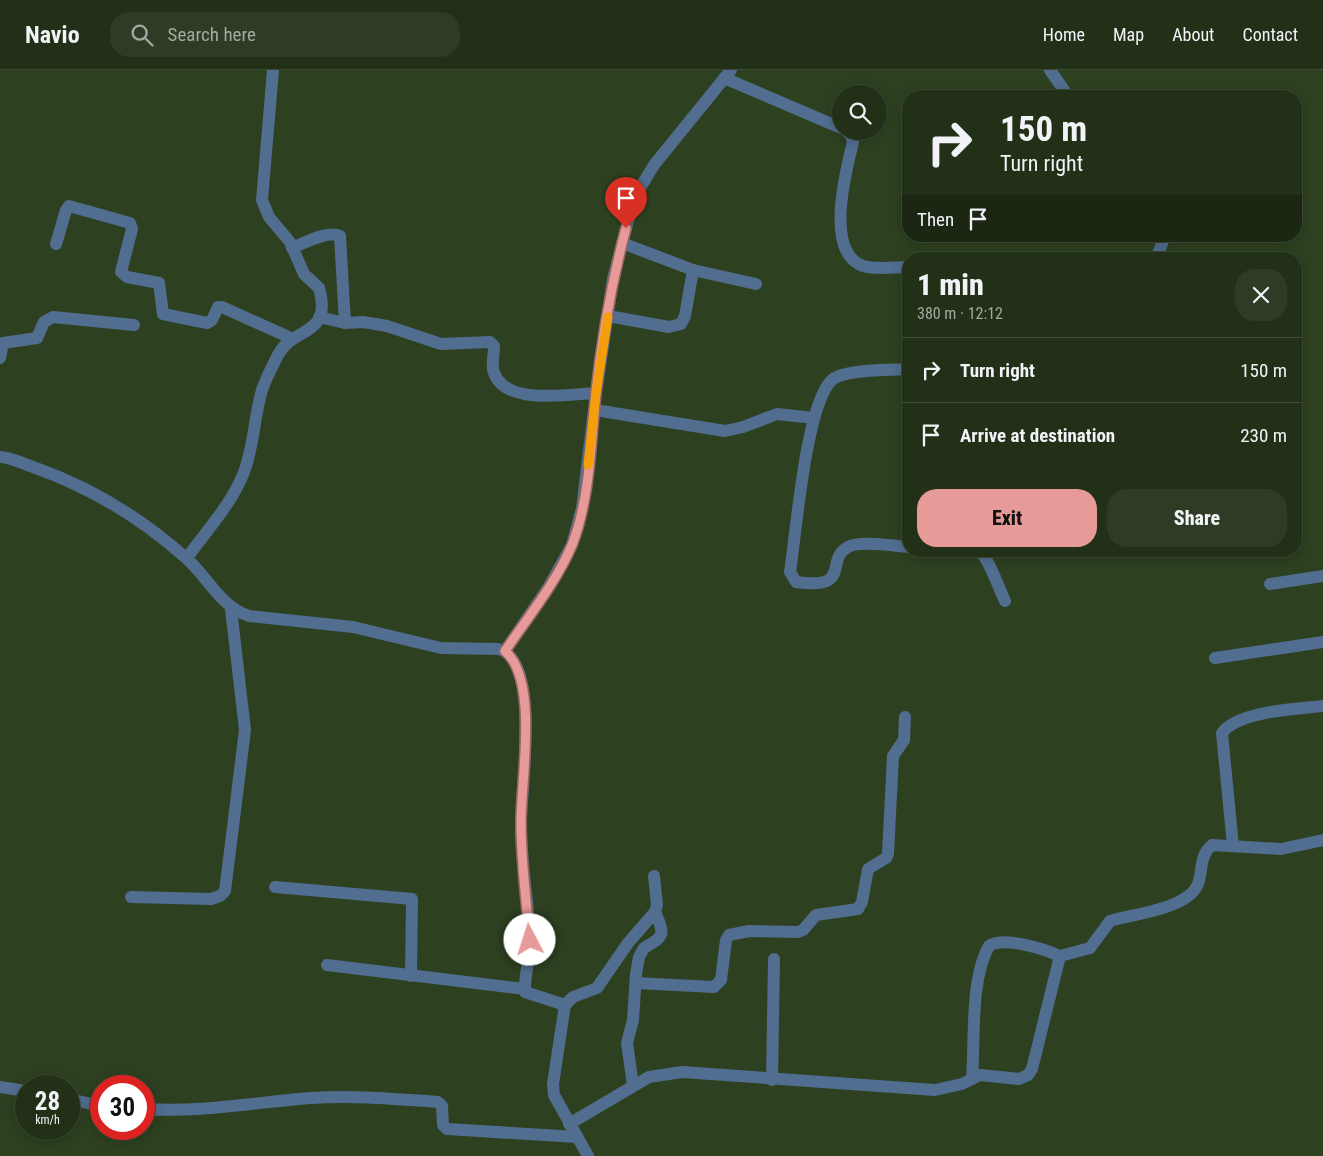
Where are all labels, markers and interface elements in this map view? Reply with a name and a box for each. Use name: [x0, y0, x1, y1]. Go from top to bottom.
search box: [110, 12, 460, 57]
text: Navio: [25, 21, 80, 49]
icon: search: [128, 21, 156, 49]
text: Search here: [168, 23, 256, 46]
text: Home: [1043, 24, 1085, 45]
text: Map: [1113, 24, 1144, 45]
text: About: [1172, 24, 1214, 45]
text: Contact: [1242, 24, 1298, 45]
map controls: [832, 85, 887, 140]
button: search: [832, 85, 887, 140]
text: 150 m: [1000, 109, 1087, 150]
icon: right: [917, 110, 982, 175]
text: Turn right: [1000, 151, 1083, 176]
pin: [605, 177, 647, 228]
icon: arrive: [612, 184, 640, 212]
icon: arrive: [964, 205, 992, 233]
text: Then: [917, 208, 954, 231]
text: 1 min: [917, 267, 984, 302]
button: close: [1235, 269, 1287, 321]
text: 380 m · 12:12: [917, 304, 1003, 323]
icon: right: [917, 356, 945, 384]
text: Turn right: [960, 359, 1035, 382]
text: 150 m: [1240, 359, 1287, 382]
icon: arrive: [917, 421, 945, 449]
text: Arrive at destination: [960, 424, 1115, 447]
text: 230 m: [1240, 424, 1287, 447]
button: Exit: [917, 489, 1097, 547]
button: Share: [1107, 489, 1287, 547]
position arrow: [503, 913, 555, 965]
speed limit sign: 30: [90, 1075, 155, 1140]
text: 28: [35, 1087, 60, 1116]
text: km/h: [35, 1113, 60, 1127]

